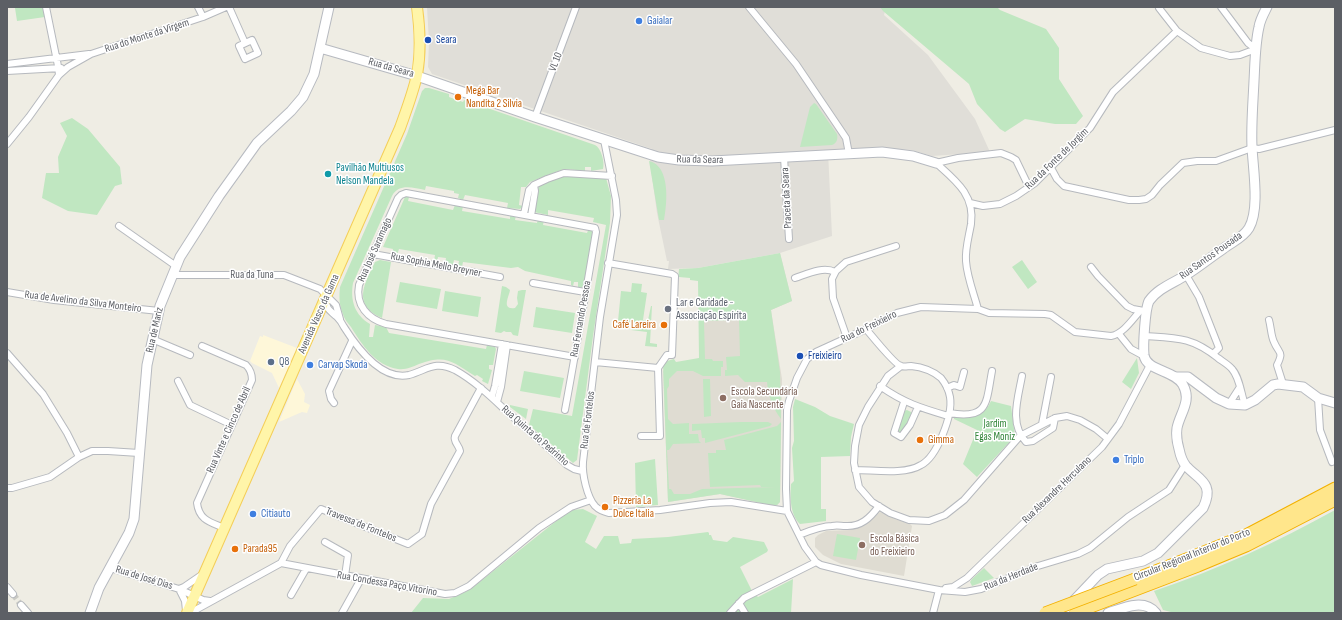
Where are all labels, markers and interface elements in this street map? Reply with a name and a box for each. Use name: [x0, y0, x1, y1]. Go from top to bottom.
place label: Gaialar: [647, 14, 672, 28]
street label: Rua do Monte da Virgem: [103, 16, 191, 56]
marker: Gaialar: [634, 16, 644, 26]
place label: Seara: [436, 33, 457, 47]
marker: Seara: [423, 35, 433, 45]
street label: VL 10: [546, 51, 566, 73]
street label: Rua da Seara: [367, 55, 415, 81]
place label: Mega Bar Nandita 2 Silvia: [466, 84, 522, 110]
marker: Mega Bar Nandita 2 Silvia: [453, 92, 463, 102]
street label: Rua da Fonte de Jorgim: [1023, 125, 1091, 193]
street label: Rua da Seara: [676, 153, 724, 167]
place label: Pavilhão Multiusos Nelson Mandela: [336, 161, 404, 187]
street label: Praceta da Seara: [779, 167, 795, 229]
marker: Pavilhão Multiusos Nelson Mandela: [323, 169, 333, 179]
street label: Rua José Saramago: [355, 216, 395, 284]
street label: Rua Santos Pousada: [1177, 229, 1245, 283]
street label: Rua Sophia Mello Breyner: [389, 250, 483, 280]
street label: Rua da Tuna: [230, 268, 274, 282]
street label: Avenida Vasco da Gama: [296, 272, 342, 356]
street label: Rua Fernando Pessoa: [568, 280, 594, 358]
street label: Rua de Avelino da Silva Monteiro: [24, 288, 142, 316]
place label: Lar e Caridade - Associação Espírita: [676, 296, 746, 322]
marker: Lar e Caridade - Associação Espírita: [663, 304, 673, 314]
street label: Rua de Mariz: [143, 306, 167, 354]
street label: Rua do Freixieiro: [839, 308, 899, 346]
place label: Café Lareira: [613, 318, 656, 332]
marker: Café Lareira: [659, 320, 669, 330]
place label: Freixieiro: [808, 349, 842, 363]
marker: Freixieiro: [795, 351, 805, 361]
place label: Q8: [279, 355, 289, 369]
marker: Q8: [266, 357, 276, 367]
place label: Carvap Skoda: [318, 358, 367, 372]
marker: Carvap Skoda: [305, 360, 315, 370]
street label: Rua Vinte e Cinco de Abril: [204, 385, 254, 475]
place label: Escola Secundária Gaia Nascente: [731, 385, 798, 411]
street label: Rua de Fontelos: [578, 390, 598, 450]
marker: Escola Secundária Gaia Nascente: [718, 393, 728, 403]
street label: Rua Quinta do Pedrinho: [498, 403, 572, 469]
park label: Jardim Egas Moniz: [975, 417, 1015, 443]
place label: Gimma: [928, 433, 954, 447]
marker: Gimma: [915, 435, 925, 445]
place label: Triplo: [1124, 453, 1144, 467]
street label: Rua Alexandre Herculano: [1020, 454, 1094, 526]
marker: Triplo: [1111, 455, 1121, 465]
place label: Pizzeria La Dolce Italia: [613, 494, 654, 520]
marker: Pizzeria La Dolce Italia: [600, 502, 610, 512]
street label: Travessa de Fontelos: [324, 505, 398, 545]
place label: Citiauto: [261, 507, 290, 521]
marker: Citiauto: [248, 509, 258, 519]
street label: Circular Regional Interior do Porto: [1132, 526, 1252, 584]
place label: Escola Básica do Freixieiro: [870, 532, 919, 558]
marker: Escola Básica do Freixieiro: [857, 540, 867, 550]
place label: Parada95: [243, 542, 277, 556]
marker: Parada95: [230, 544, 240, 554]
street label: Rua da Herdade: [982, 560, 1040, 594]
street label: Rua de José Dias: [114, 563, 174, 593]
street label: Rua Condessa Paço Vitorino: [336, 569, 438, 599]

